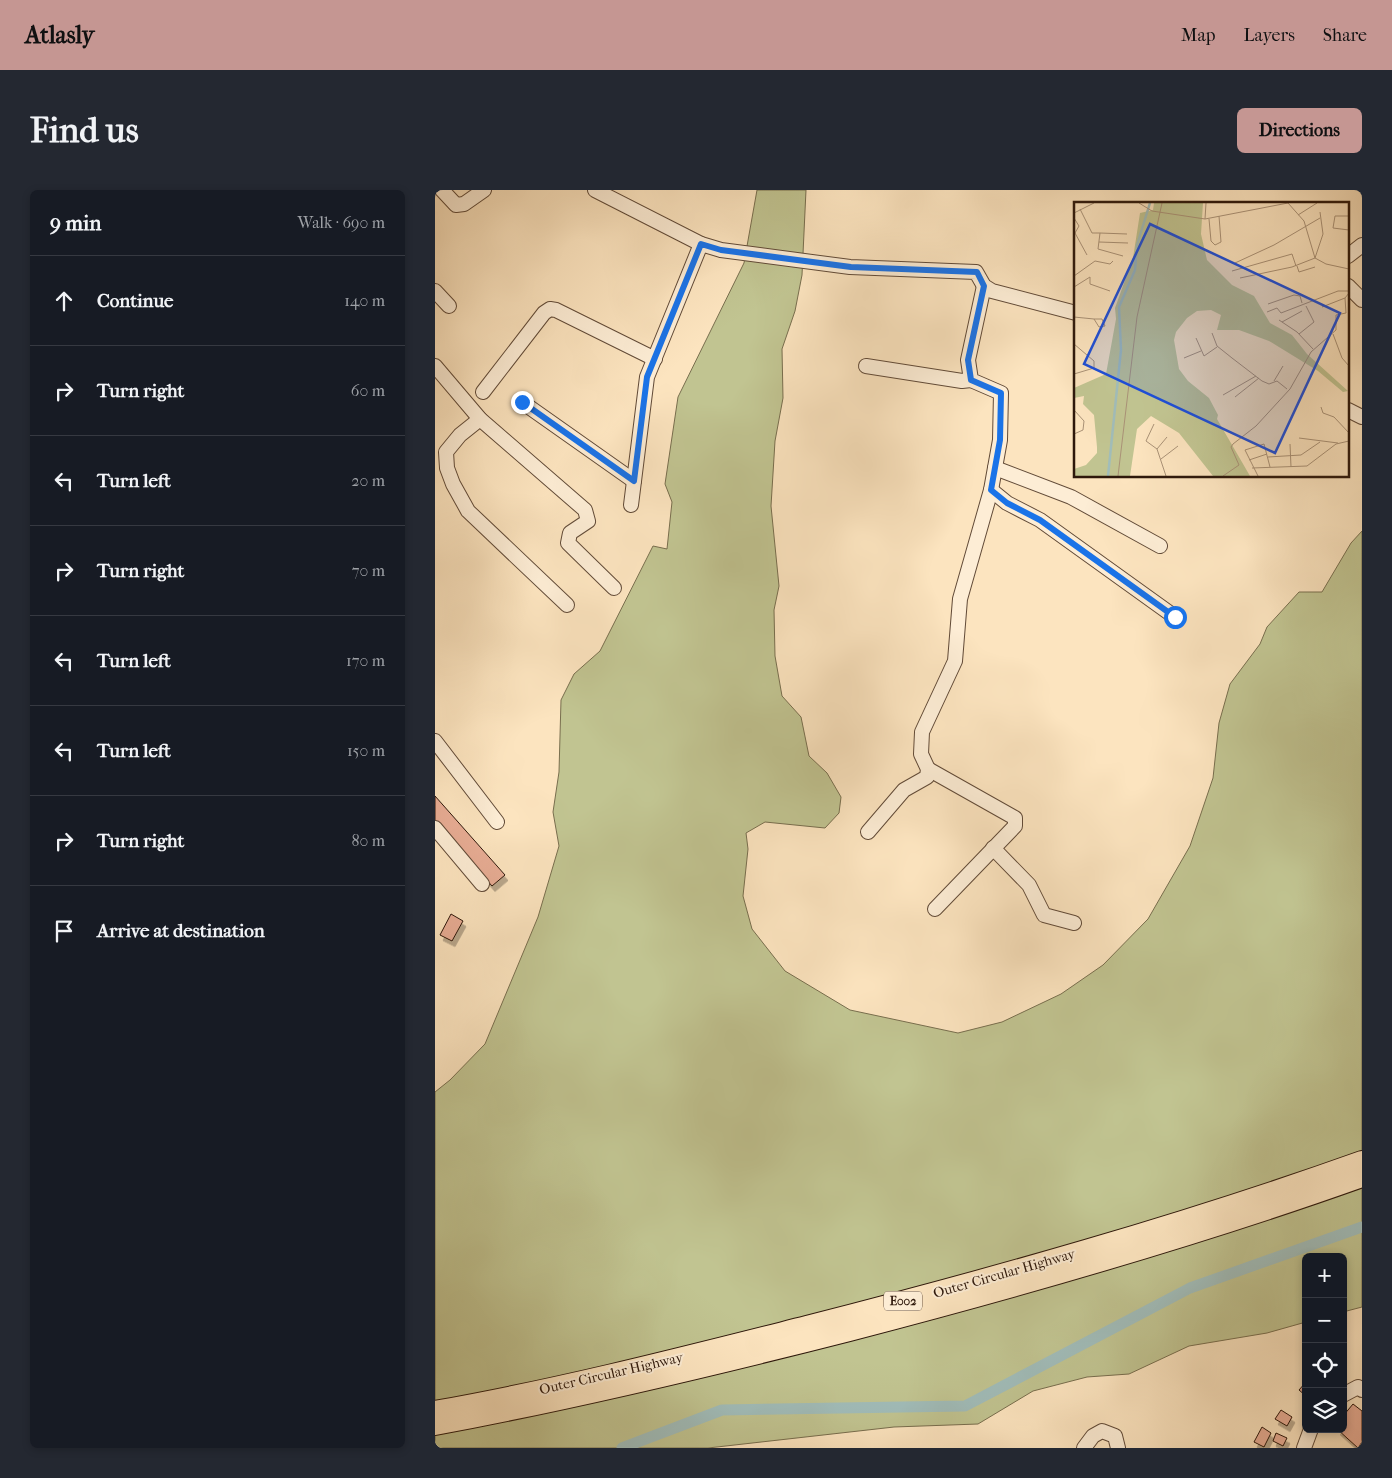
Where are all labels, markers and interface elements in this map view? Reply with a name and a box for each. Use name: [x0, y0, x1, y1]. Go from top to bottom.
text: Atlasly: [25, 21, 94, 49]
text: Map: [1181, 25, 1215, 46]
text: Layers: [1243, 25, 1295, 46]
text: Share: [1323, 25, 1367, 46]
button: Directions: [1237, 108, 1362, 153]
text: Find us: [30, 110, 139, 151]
inset map: [1074, 202, 1349, 478]
text: 9 min: [50, 211, 101, 235]
text: Walk · 690 m: [298, 213, 385, 232]
icon: ahead: [50, 287, 78, 315]
text: Continue: [97, 290, 173, 312]
text: 140 m: [344, 291, 385, 310]
icon: right: [50, 377, 78, 405]
text: Turn right: [97, 380, 184, 402]
text: 60 m: [351, 381, 385, 400]
route end: [511, 391, 534, 414]
icon: left: [50, 467, 78, 495]
text: Turn left: [97, 470, 171, 492]
text: 20 m: [351, 471, 385, 490]
icon: right: [50, 557, 78, 585]
text: Turn right: [97, 560, 184, 582]
text: 70 m: [352, 561, 385, 580]
route start: [1164, 606, 1187, 629]
icon: left: [50, 647, 78, 675]
text: Turn left: [97, 650, 171, 672]
text: 170 m: [346, 651, 385, 670]
icon: left: [50, 737, 78, 765]
text: Turn left: [97, 740, 171, 762]
text: 150 m: [347, 741, 385, 760]
icon: right: [50, 827, 78, 855]
text: Turn right: [97, 830, 184, 852]
text: 80 m: [351, 831, 385, 850]
icon: arrive: [50, 917, 78, 945]
text: Arrive at destination: [97, 920, 265, 942]
street label: Outer Circular Highway: [931, 1245, 1078, 1302]
map controls: [1302, 1253, 1347, 1433]
button: +: [1302, 1253, 1347, 1298]
road number: E002: [884, 1292, 922, 1310]
button: −: [1302, 1298, 1347, 1343]
button: locate: [1302, 1343, 1347, 1388]
street label: Outer Circular Highway: [538, 1349, 685, 1398]
button: layers: [1302, 1388, 1347, 1433]

